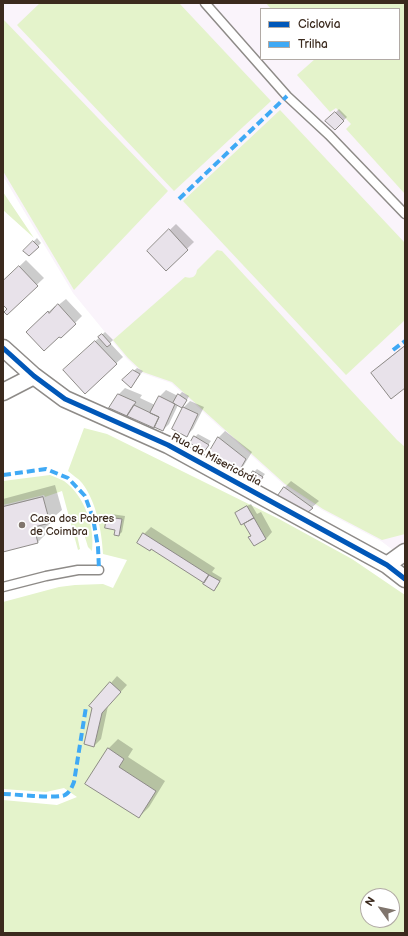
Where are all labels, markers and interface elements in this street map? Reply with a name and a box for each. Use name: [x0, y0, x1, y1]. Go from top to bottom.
legend: [260, 8, 400, 60]
text: Ciclovia: [298, 17, 340, 32]
text: Trilha: [298, 37, 328, 52]
street label: Rua da Misericórdia: [169, 431, 263, 489]
place label: Casa dos Pobres de Coimbra: [30, 512, 114, 538]
marker: Casa dos Pobres de Coimbra: [17, 520, 27, 530]
north arrow: [360, 888, 400, 928]
text: N: [363, 895, 378, 909]

